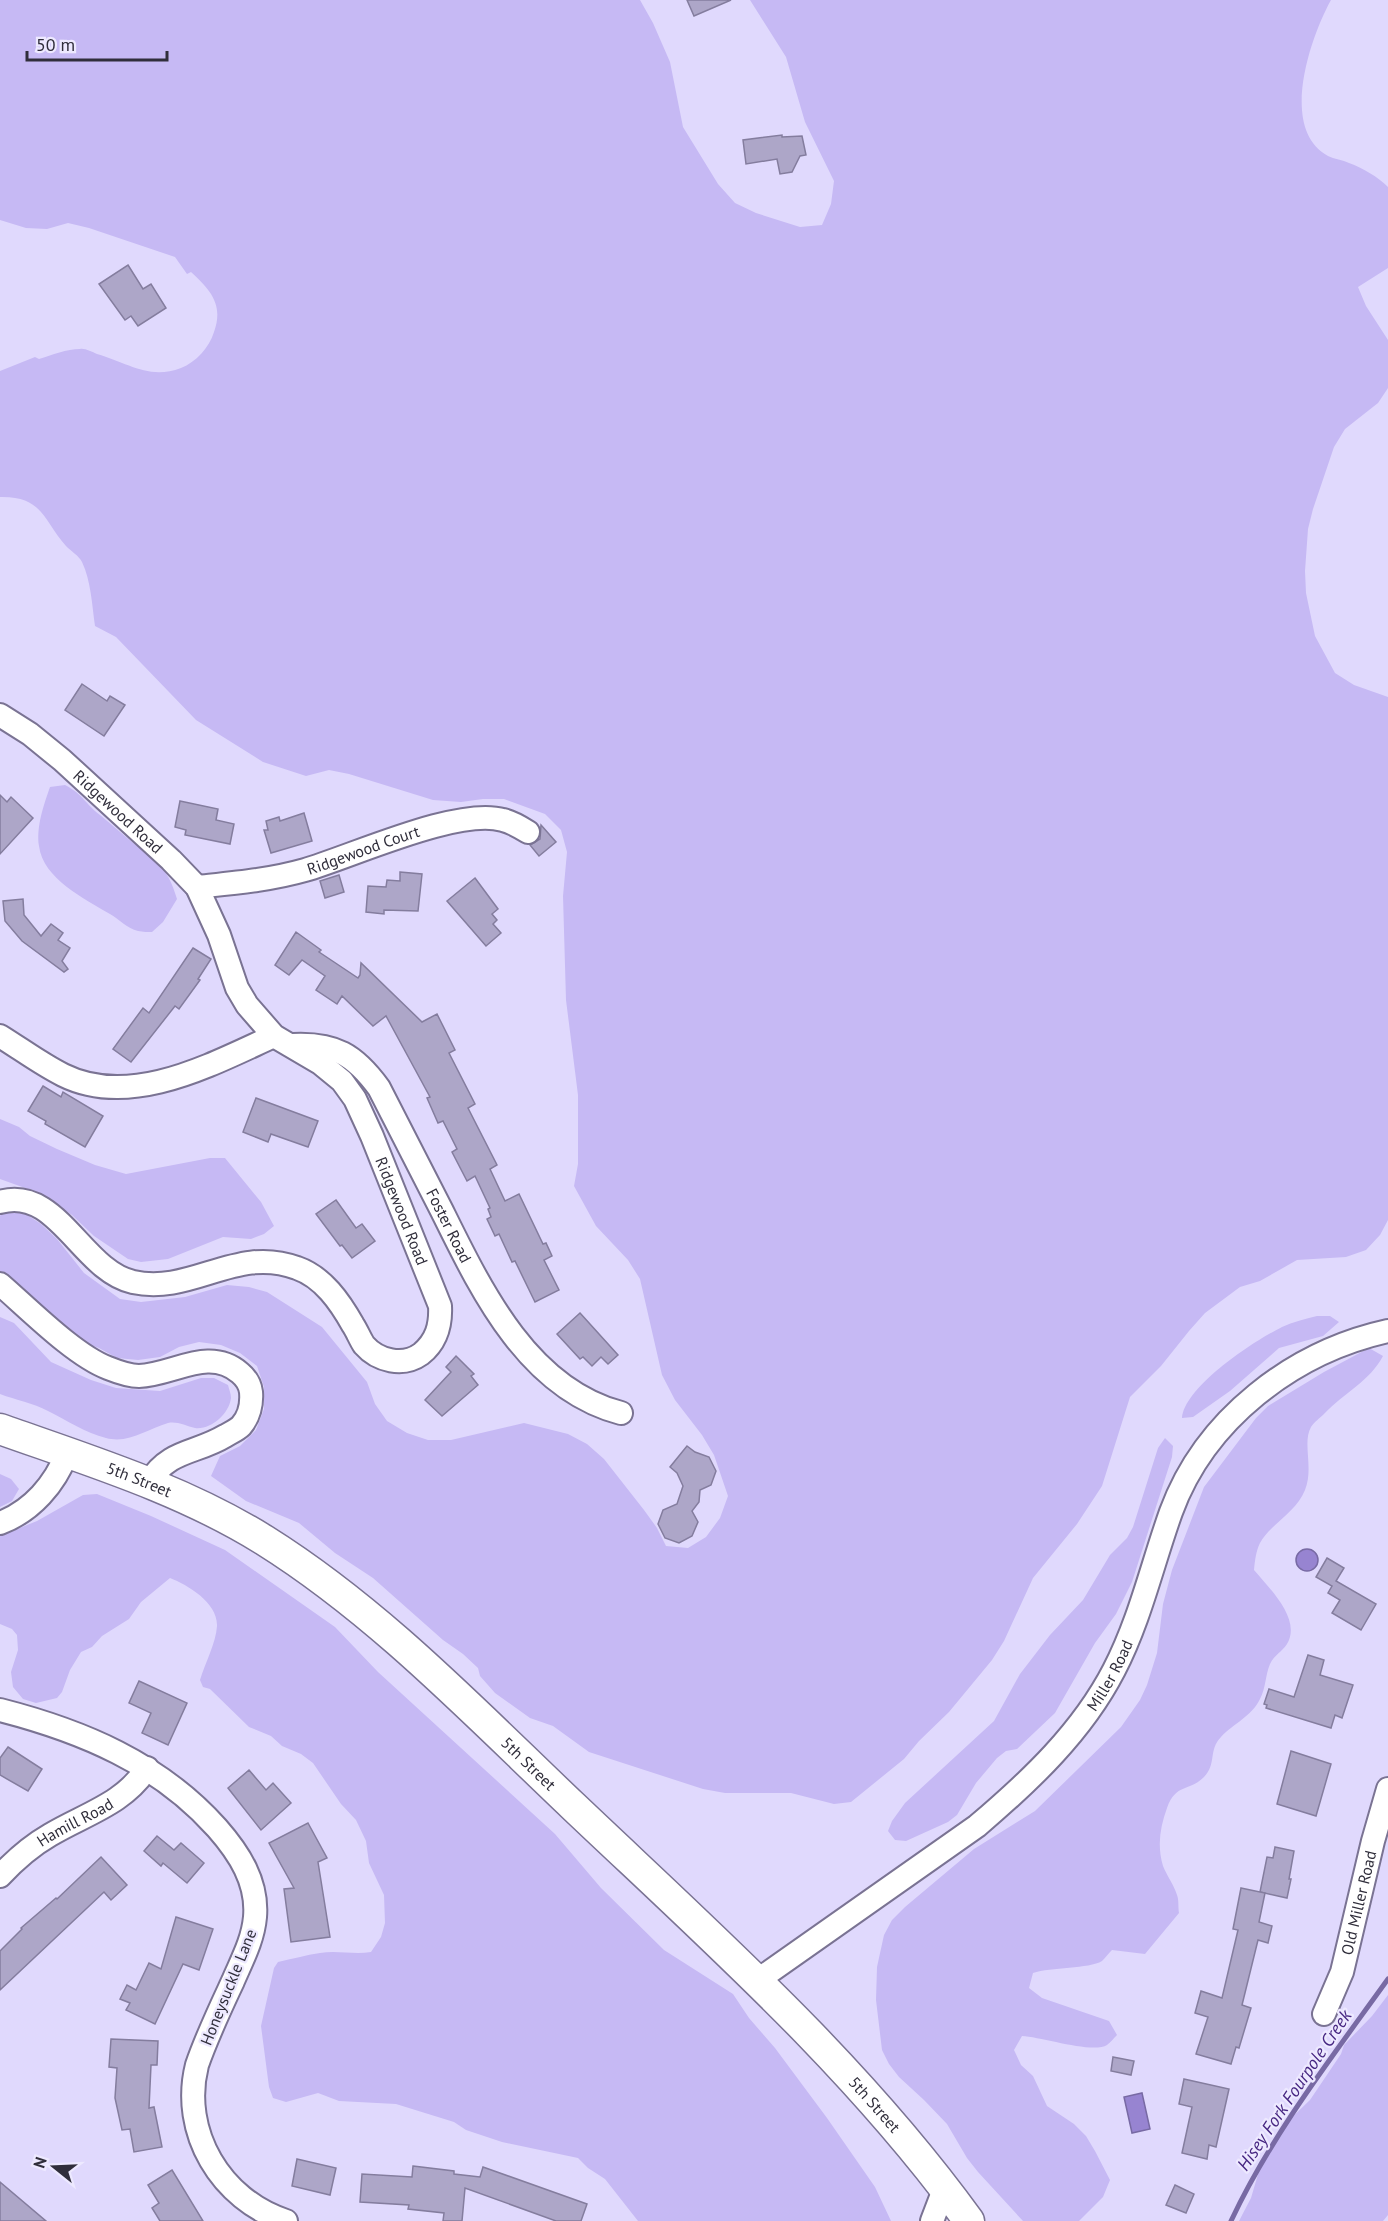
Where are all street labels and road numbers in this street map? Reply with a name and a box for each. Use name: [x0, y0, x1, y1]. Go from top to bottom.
street label: Ridgewood Road: [69, 765, 167, 858]
street label: Ridgewood Court: [304, 821, 422, 879]
street label: Ridgewood Road: [371, 1154, 432, 1268]
street label: Foster Road: [422, 1185, 476, 1266]
street label: 5th Street: [104, 1458, 175, 1501]
street label: Miller Road: [1082, 1637, 1137, 1715]
street label: 5th Street: [497, 1733, 561, 1795]
street label: Hamill Road: [33, 1793, 117, 1851]
street label: Old Miller Road: [1336, 1848, 1380, 1957]
street label: Honeysuckle Lane: [196, 1926, 260, 2048]
street label: 5th Street: [845, 2072, 905, 2137]

